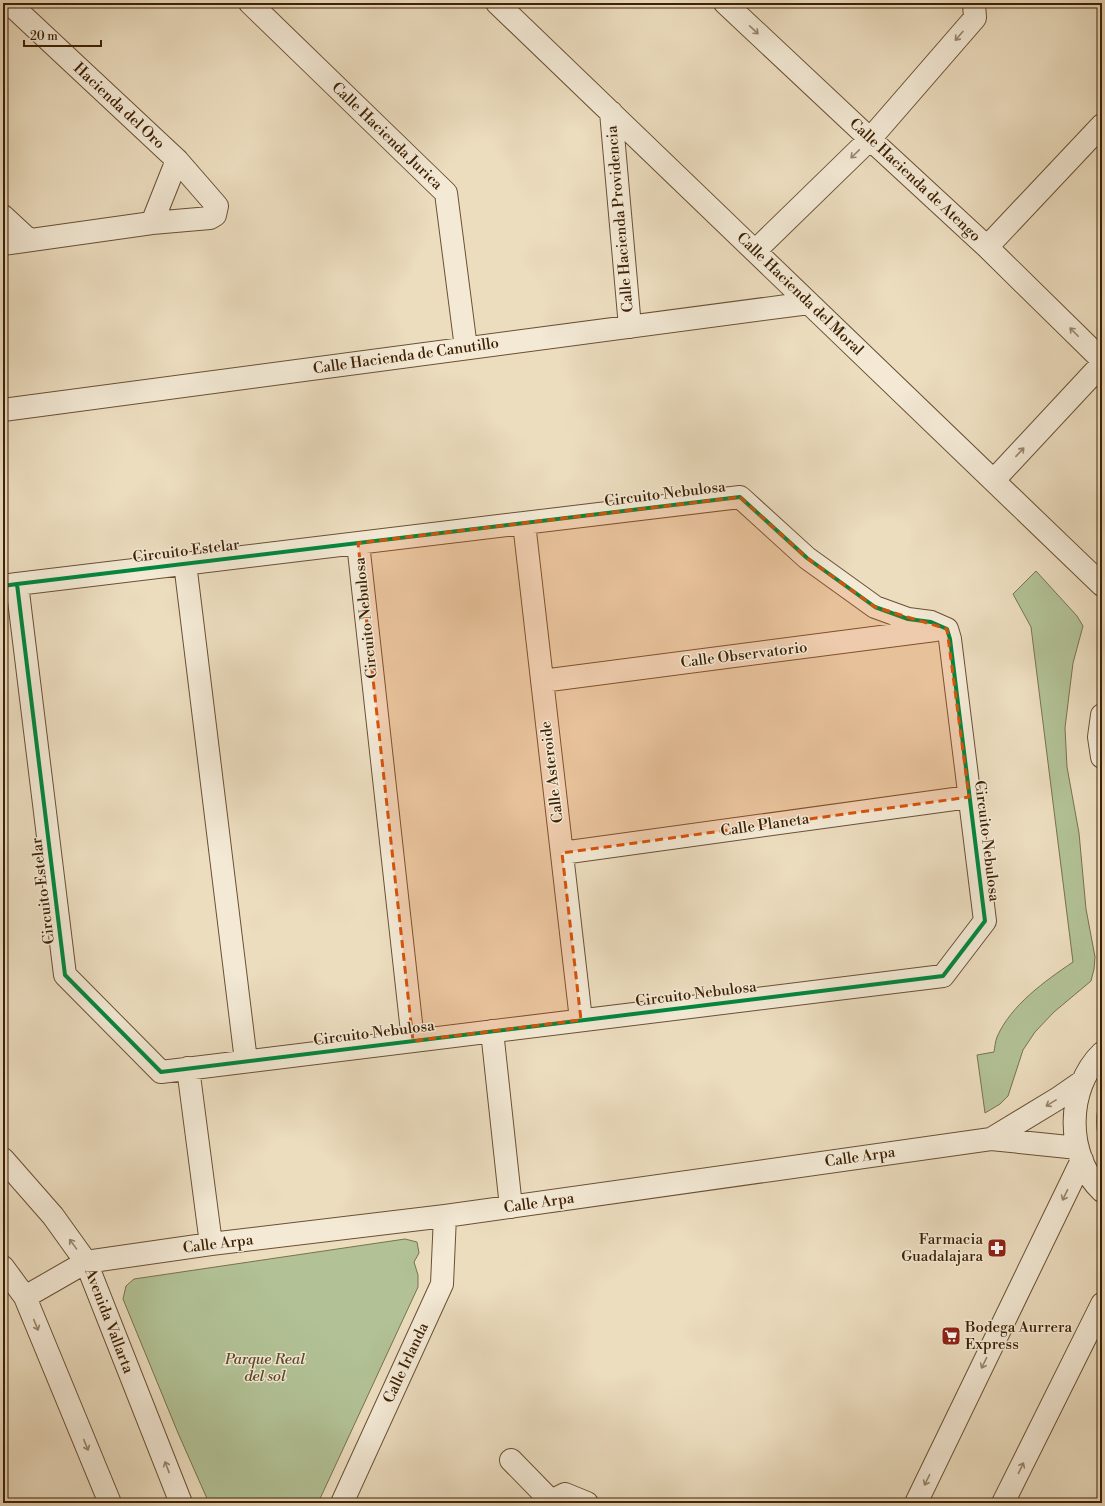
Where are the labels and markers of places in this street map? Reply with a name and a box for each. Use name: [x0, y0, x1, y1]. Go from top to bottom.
place label: Farmacia Guadalajara: [901, 1230, 983, 1266]
pharmacy icon: Farmacia Guadalajara: [986, 1237, 1008, 1259]
place label: Bodega Aurrera Express: [964, 1318, 1072, 1354]
supermarket icon: Bodega Aurrera Express: [940, 1325, 962, 1347]

